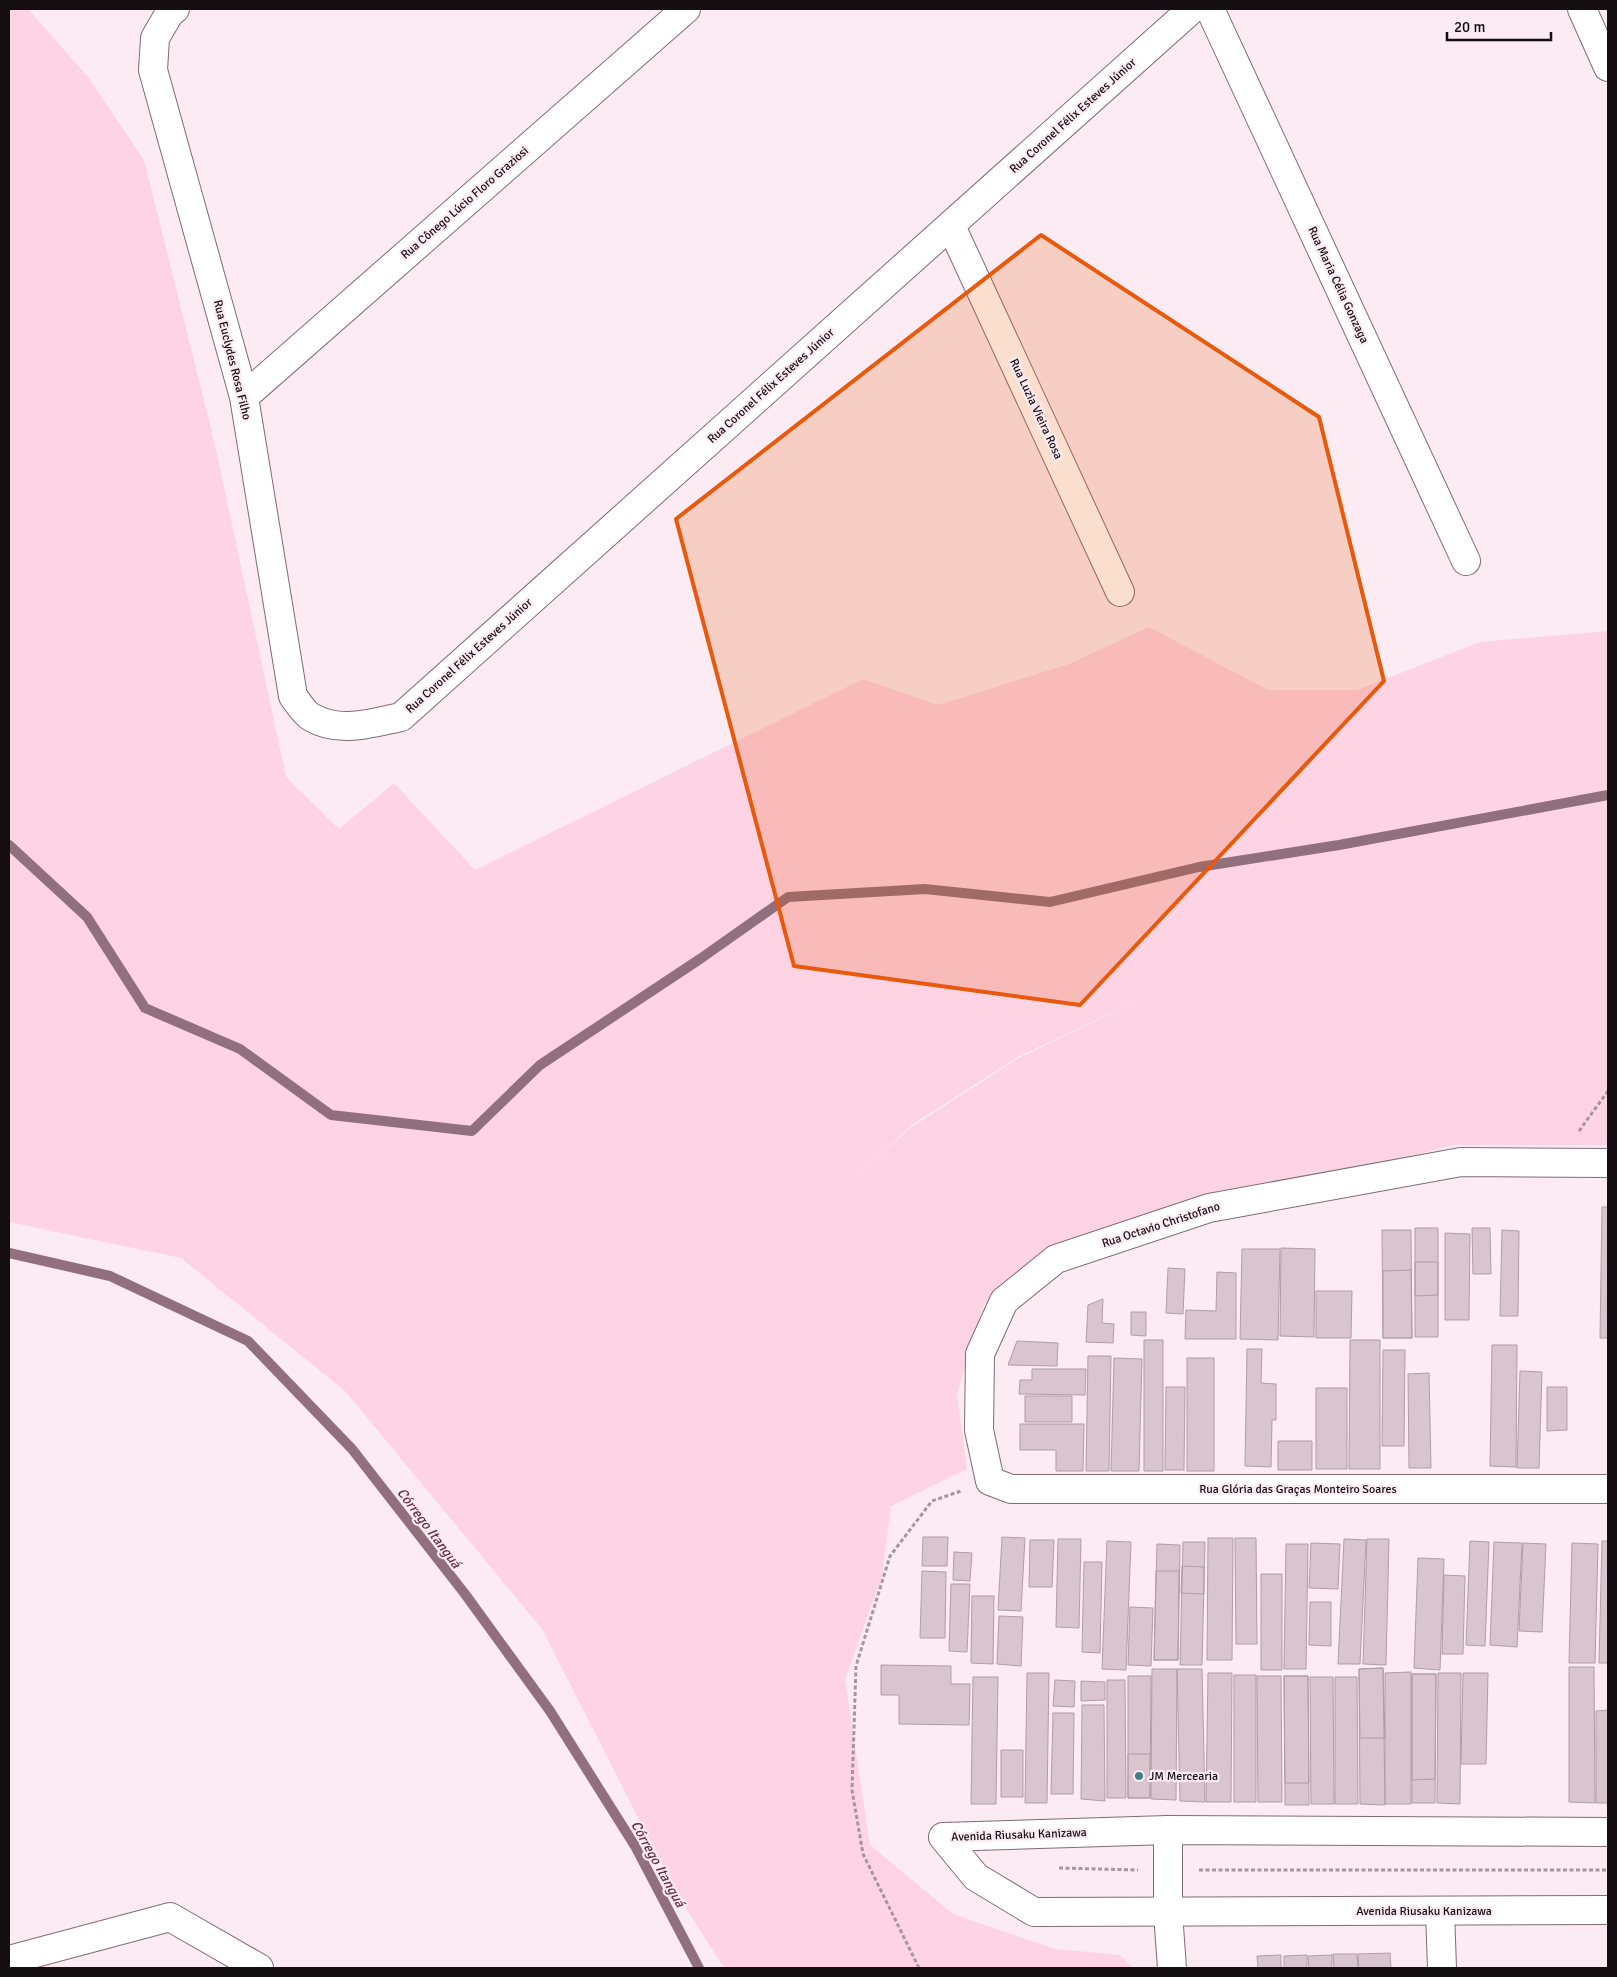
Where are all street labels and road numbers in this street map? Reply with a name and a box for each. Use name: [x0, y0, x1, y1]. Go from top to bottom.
street label: Rua Coronel Félix Esteves Júnior: [1007, 55, 1140, 177]
street label: Rua Cônego Lúcio Floro Graziosi: [398, 143, 532, 263]
street label: Rua Maria Célia Gonzaga: [1304, 224, 1372, 346]
street label: Rua Euclydes Rosa Filho: [210, 298, 254, 422]
street label: Rua Coronel Félix Esteves Júnior: [705, 325, 838, 447]
street label: Rua Luzia Vieira Rosa: [1006, 356, 1066, 462]
street label: Rua Coronel Félix Esteves Júnior: [403, 595, 536, 717]
street label: Rua Octavio Christofano: [1100, 1199, 1222, 1251]
street label: Rua Glória das Graças Monteiro Soares: [1199, 1482, 1397, 1497]
street label: Avenida Riusaku Kanizawa: [951, 1825, 1087, 1845]
street label: Avenida Riusaku Kanizawa: [1356, 1904, 1492, 1919]

